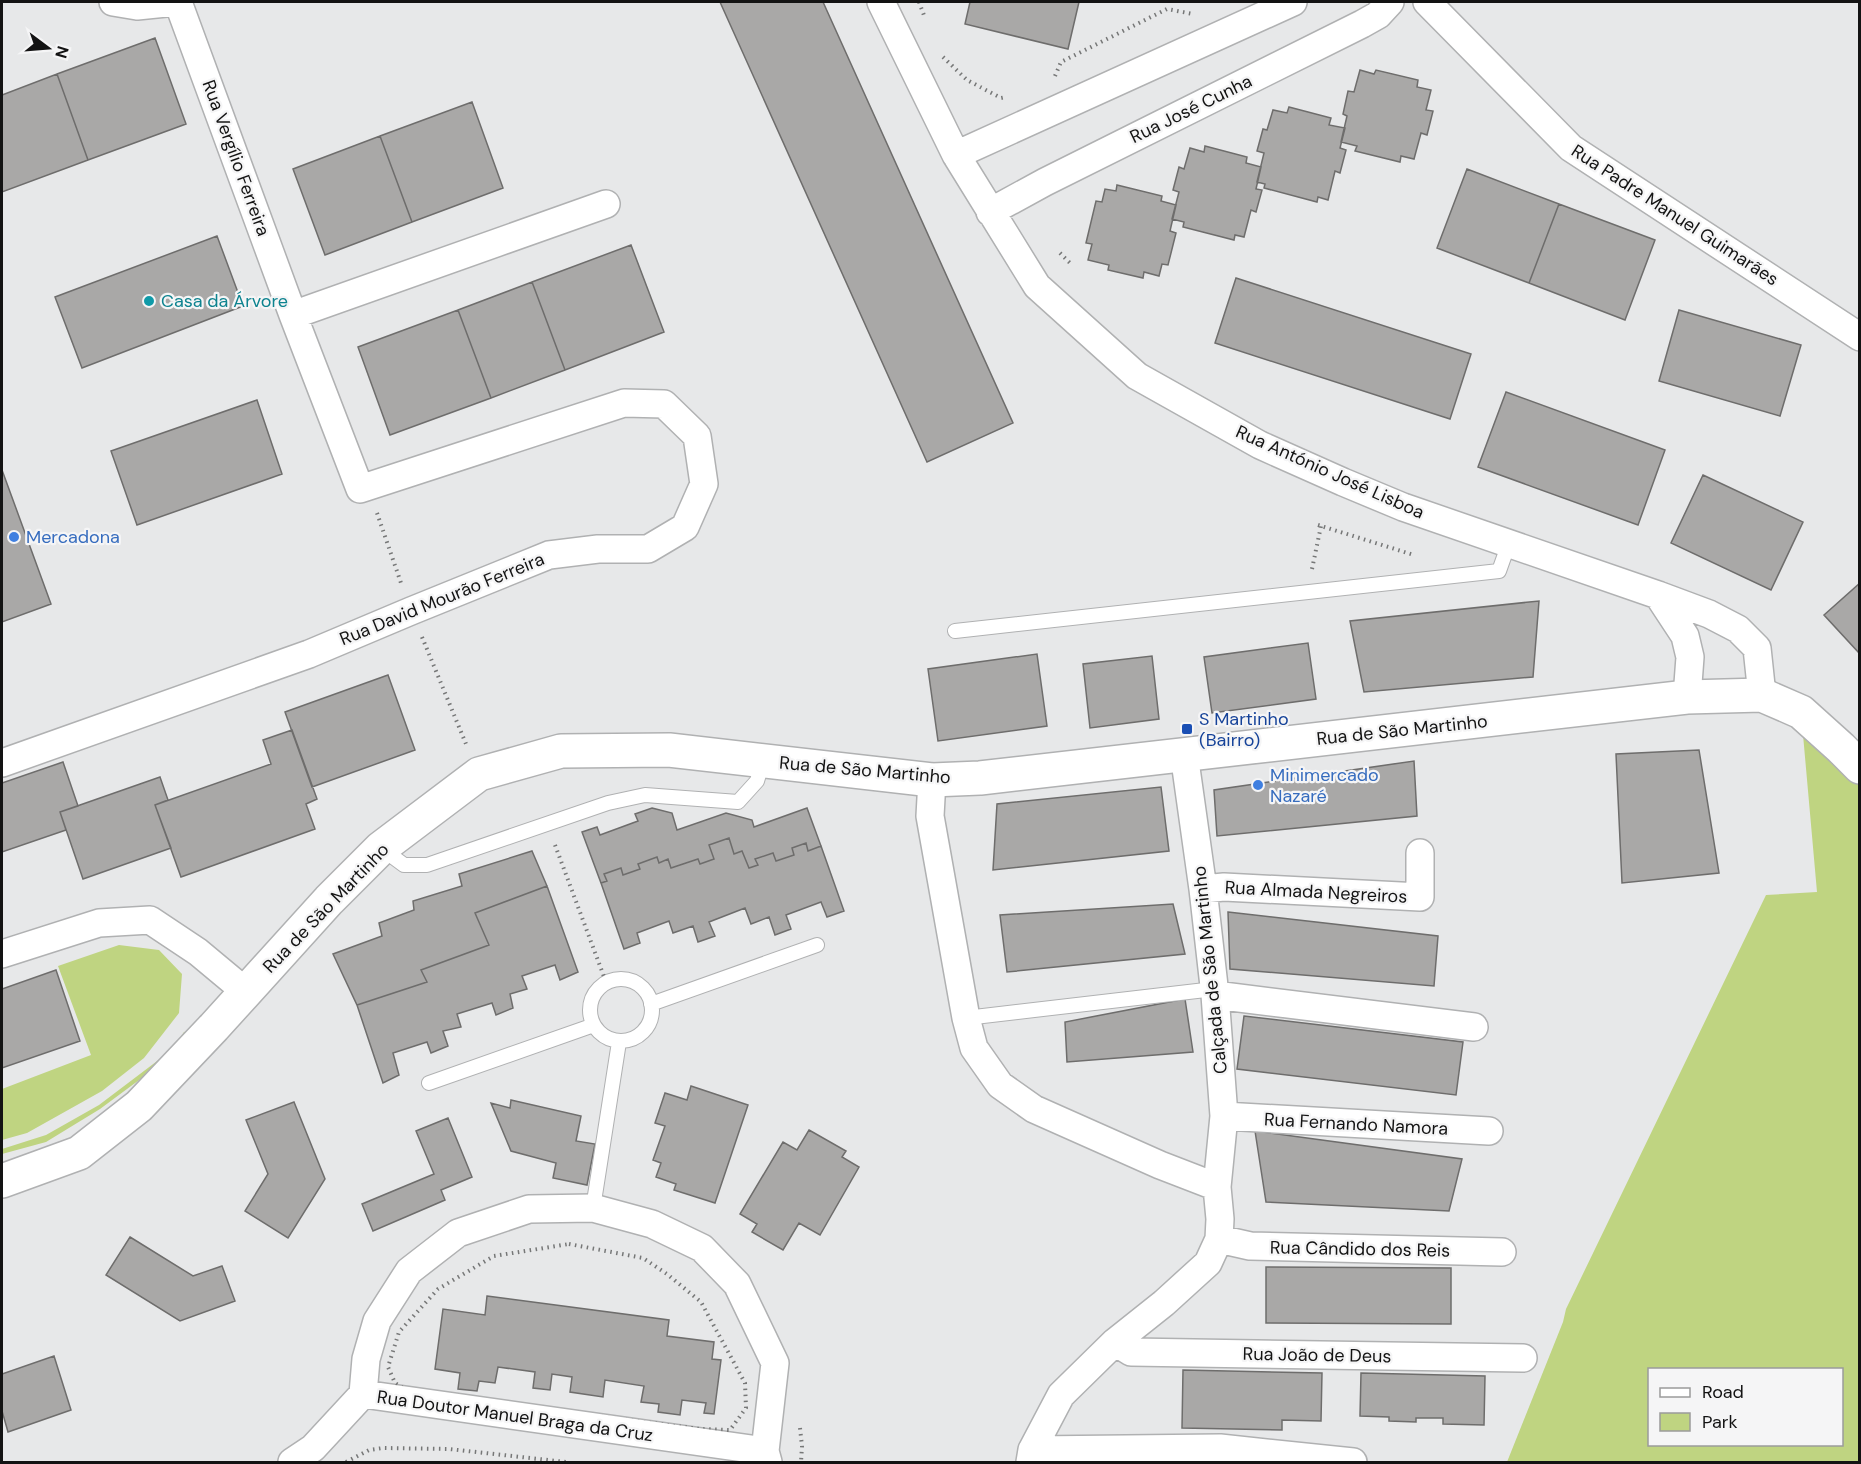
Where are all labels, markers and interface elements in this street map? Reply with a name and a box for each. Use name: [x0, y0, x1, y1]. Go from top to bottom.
north arrow: [18, 18, 78, 78]
text: N: [50, 43, 74, 61]
street label: Rua José Cunha: [1126, 69, 1256, 149]
street label: Rua Vergílio Ferreira: [197, 77, 275, 239]
street label: Rua Padre Manuel Guimarães: [1567, 139, 1783, 291]
place label: Casa da Árvore: [161, 289, 288, 313]
marker: Casa da Árvore: [142, 294, 156, 308]
street label: Rua António José Lisboa: [1232, 420, 1428, 524]
place label: Mercadona: [26, 525, 120, 549]
marker: Mercadona: [7, 530, 21, 544]
street label: Rua David Mourão Ferreira: [336, 547, 548, 651]
place label: S Martinho (Bairro): [1199, 707, 1289, 752]
street label: Rua de São Martinho: [1315, 709, 1489, 751]
marker: S Martinho (Bairro): [1180, 722, 1194, 736]
street label: Rua de São Martinho: [778, 751, 952, 789]
place label: Minimercado Nazaré: [1270, 763, 1379, 808]
marker: Minimercado Nazaré: [1251, 778, 1265, 792]
street label: Rua de São Martinho: [258, 838, 394, 978]
street label: Calçada de São Martinho: [1187, 865, 1233, 1075]
street label: Rua Almada Negreiros: [1224, 875, 1408, 909]
street label: Rua Fernando Namora: [1263, 1107, 1449, 1141]
street label: Rua Cândido dos Reis: [1270, 1235, 1450, 1263]
street label: Rua João de Deus: [1242, 1342, 1392, 1368]
legend: [1648, 1368, 1843, 1446]
text: Road: [1702, 1380, 1744, 1404]
street label: Rua Doutor Manuel Braga da Cruz: [375, 1385, 655, 1447]
text: Park: [1702, 1410, 1738, 1434]

